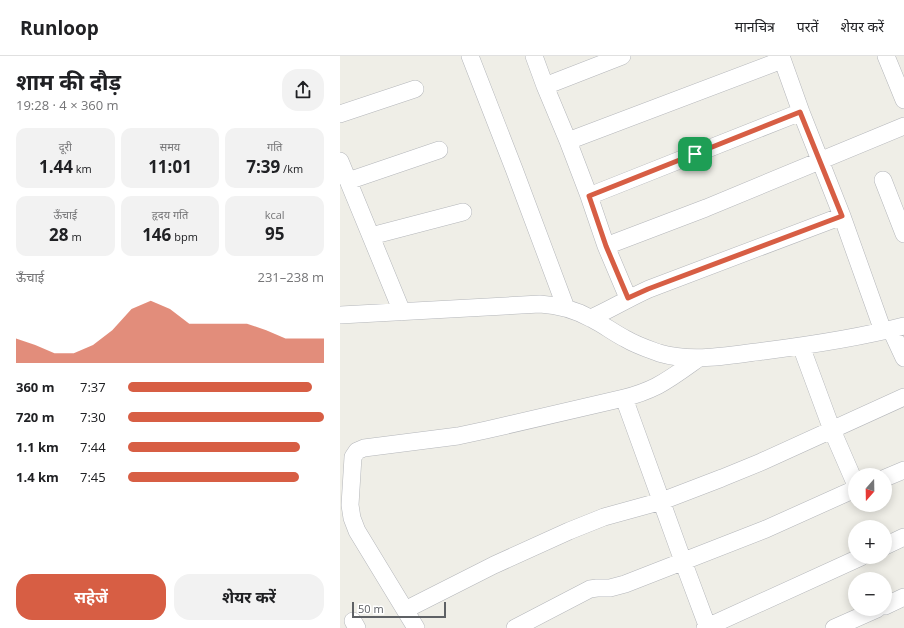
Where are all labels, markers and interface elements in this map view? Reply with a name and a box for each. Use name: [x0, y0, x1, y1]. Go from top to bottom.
text: Runloop: [20, 15, 99, 41]
text: मानचित्र: [735, 17, 775, 36]
text: परतें: [797, 17, 819, 36]
text: शेयर करें: [841, 17, 884, 36]
text: शाम की दौड़: [16, 66, 121, 96]
button: share: [282, 69, 324, 111]
text: 19:28 · 4 × 360 m: [16, 96, 119, 114]
pin: [678, 137, 712, 171]
text: दूरी: [59, 139, 72, 154]
text: समय: [160, 139, 180, 154]
text: गति: [267, 139, 282, 154]
icon: arrive: [684, 143, 706, 165]
text: 1.44: [39, 155, 73, 178]
text: 11:01: [148, 155, 192, 178]
text: 7:39: [246, 155, 280, 178]
text: km: [73, 161, 92, 176]
text: /km: [280, 161, 303, 176]
text: ऊँचाई: [53, 207, 77, 222]
text: हृदय गति: [152, 207, 188, 222]
text: kcal: [265, 207, 285, 222]
text: 95: [265, 222, 284, 245]
text: 28: [49, 223, 69, 246]
text: 146: [142, 223, 171, 246]
text: m: [69, 229, 82, 244]
text: bpm: [171, 229, 198, 244]
text: ऊँचाई: [16, 268, 44, 286]
text: 231–238 m: [257, 268, 324, 286]
text: 360 m: [16, 378, 54, 396]
text: 7:37: [80, 378, 106, 396]
text: 720 m: [16, 408, 54, 426]
text: 7:30: [80, 408, 106, 426]
text: 1.1 km: [16, 438, 59, 456]
text: 7:44: [80, 438, 106, 456]
text: 1.4 km: [16, 468, 59, 486]
text: 7:45: [80, 468, 106, 486]
north arrow: [848, 468, 892, 512]
map controls: [848, 468, 892, 616]
button: +: [848, 520, 892, 564]
button: −: [848, 572, 892, 616]
button: सहेजें: [16, 574, 166, 620]
button: शेयर करें: [174, 574, 324, 620]
scale bar: [352, 600, 446, 619]
text: 50 m: [358, 601, 384, 616]

